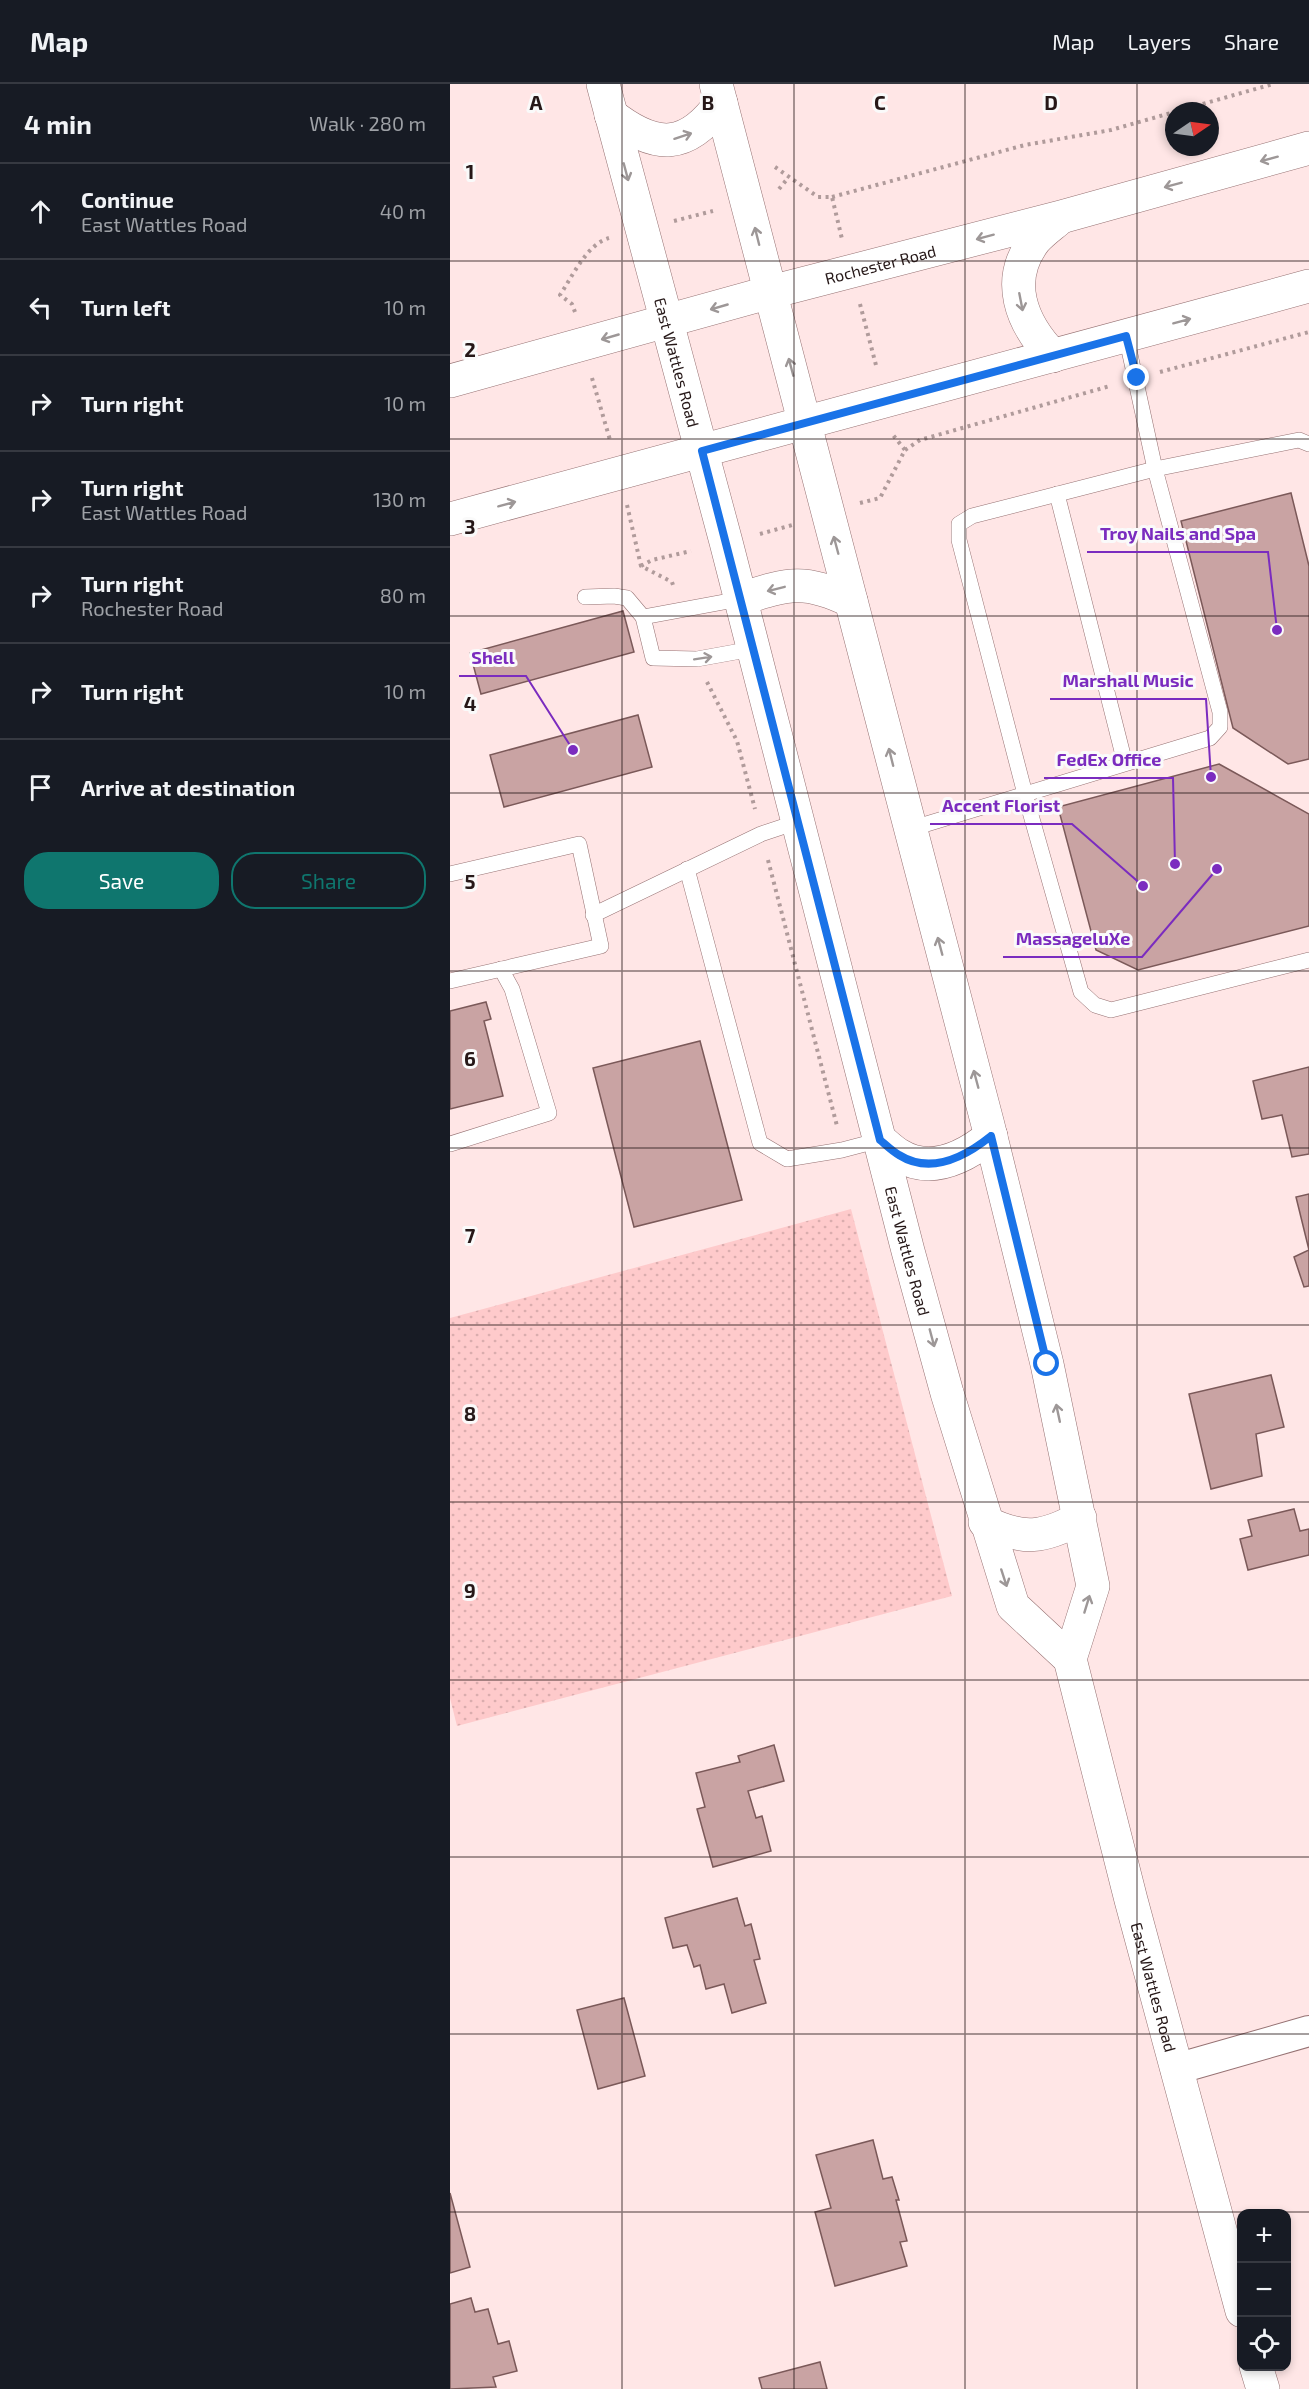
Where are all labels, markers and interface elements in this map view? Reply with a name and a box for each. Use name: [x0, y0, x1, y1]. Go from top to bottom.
text: Map: [30, 24, 88, 58]
text: Map: [1052, 29, 1094, 54]
text: Layers: [1127, 29, 1191, 54]
text: Share: [1224, 29, 1279, 54]
text: A: [529, 90, 543, 114]
text: B: [702, 90, 714, 114]
text: C: [874, 90, 886, 114]
text: D: [1044, 90, 1058, 114]
north arrow: [1165, 102, 1219, 156]
text: 4 min: [24, 108, 92, 139]
text: Walk · 280 m: [309, 111, 426, 135]
one-way arrow: [673, 129, 692, 140]
one-way arrow: [1260, 153, 1279, 165]
text: 1: [466, 159, 474, 183]
one-way arrow: [621, 162, 633, 181]
one-way arrow: [1163, 180, 1182, 191]
text: Continue: [81, 186, 174, 212]
icon: ahead: [24, 195, 57, 228]
text: 40 m: [380, 199, 426, 223]
text: East Wattles Road: [81, 212, 247, 236]
one-way arrow: [750, 227, 762, 246]
one-way arrow: [975, 232, 994, 243]
street label: Rochester Road: [823, 240, 938, 287]
icon: left: [24, 291, 57, 324]
one-way arrow: [1016, 292, 1027, 311]
text: Turn left: [81, 294, 170, 320]
text: 10 m: [384, 295, 426, 319]
street label: East Wattles Road: [651, 295, 704, 429]
one-way arrow: [710, 302, 729, 313]
one-way arrow: [1172, 315, 1191, 326]
one-way arrow: [601, 332, 620, 344]
text: 2: [464, 337, 476, 361]
one-way arrow: [784, 358, 796, 377]
route end: [1123, 364, 1149, 390]
icon: right: [24, 387, 57, 420]
text: Turn right: [81, 390, 183, 416]
text: 10 m: [384, 391, 426, 415]
text: Turn right: [81, 474, 183, 500]
icon: right: [24, 483, 57, 516]
text: 130 m: [373, 487, 426, 511]
one-way arrow: [497, 498, 516, 509]
text: East Wattles Road: [81, 500, 247, 524]
text: 3: [464, 514, 476, 538]
callout: Troy Nails and Spa: [1087, 516, 1268, 552]
text: Troy Nails and Spa: [1100, 522, 1256, 544]
one-way arrow: [830, 536, 841, 555]
text: Turn right: [81, 570, 183, 596]
icon: right: [24, 579, 57, 612]
text: 80 m: [380, 583, 426, 607]
one-way arrow: [766, 584, 786, 595]
text: Rochester Road: [81, 596, 223, 620]
callout: Shell: [459, 640, 526, 676]
text: Shell: [471, 646, 515, 668]
one-way arrow: [693, 652, 712, 663]
callout: Marshall Music: [1050, 663, 1206, 699]
text: Marshall Music: [1062, 669, 1194, 691]
icon: right: [24, 675, 57, 708]
text: Turn right: [81, 678, 183, 704]
text: 10 m: [384, 679, 426, 703]
text: 4: [464, 691, 477, 715]
callout: FedEx Office: [1044, 742, 1173, 778]
one-way arrow: [885, 748, 897, 767]
text: FedEx Office: [1057, 748, 1161, 770]
icon: arrive: [24, 771, 57, 804]
text: Arrive at destination: [81, 774, 295, 800]
callout: Accent Florist: [930, 788, 1072, 824]
text: Accent Florist: [942, 794, 1061, 816]
button: Save: [24, 852, 219, 909]
button: Share: [231, 852, 426, 909]
text: 5: [464, 869, 476, 893]
callout: MassageluXe: [1003, 921, 1142, 957]
text: MassageluXe: [1016, 927, 1130, 949]
one-way arrow: [934, 937, 946, 956]
text: 6: [464, 1046, 476, 1070]
one-way arrow: [970, 1070, 981, 1089]
street label: East Wattles Road: [882, 1184, 935, 1318]
text: 7: [465, 1223, 476, 1247]
one-way arrow: [927, 1328, 938, 1347]
route start: [1033, 1350, 1059, 1376]
text: 8: [464, 1401, 476, 1425]
one-way arrow: [1052, 1404, 1063, 1423]
one-way arrow: [999, 1568, 1010, 1587]
text: 9: [464, 1578, 476, 1602]
one-way arrow: [1083, 1594, 1094, 1613]
street label: East Wattles Road: [1128, 1920, 1181, 2054]
map controls: [1237, 2209, 1291, 2371]
button: +: [1237, 2209, 1291, 2263]
button: −: [1237, 2263, 1291, 2317]
button: locate: [1237, 2317, 1291, 2371]

